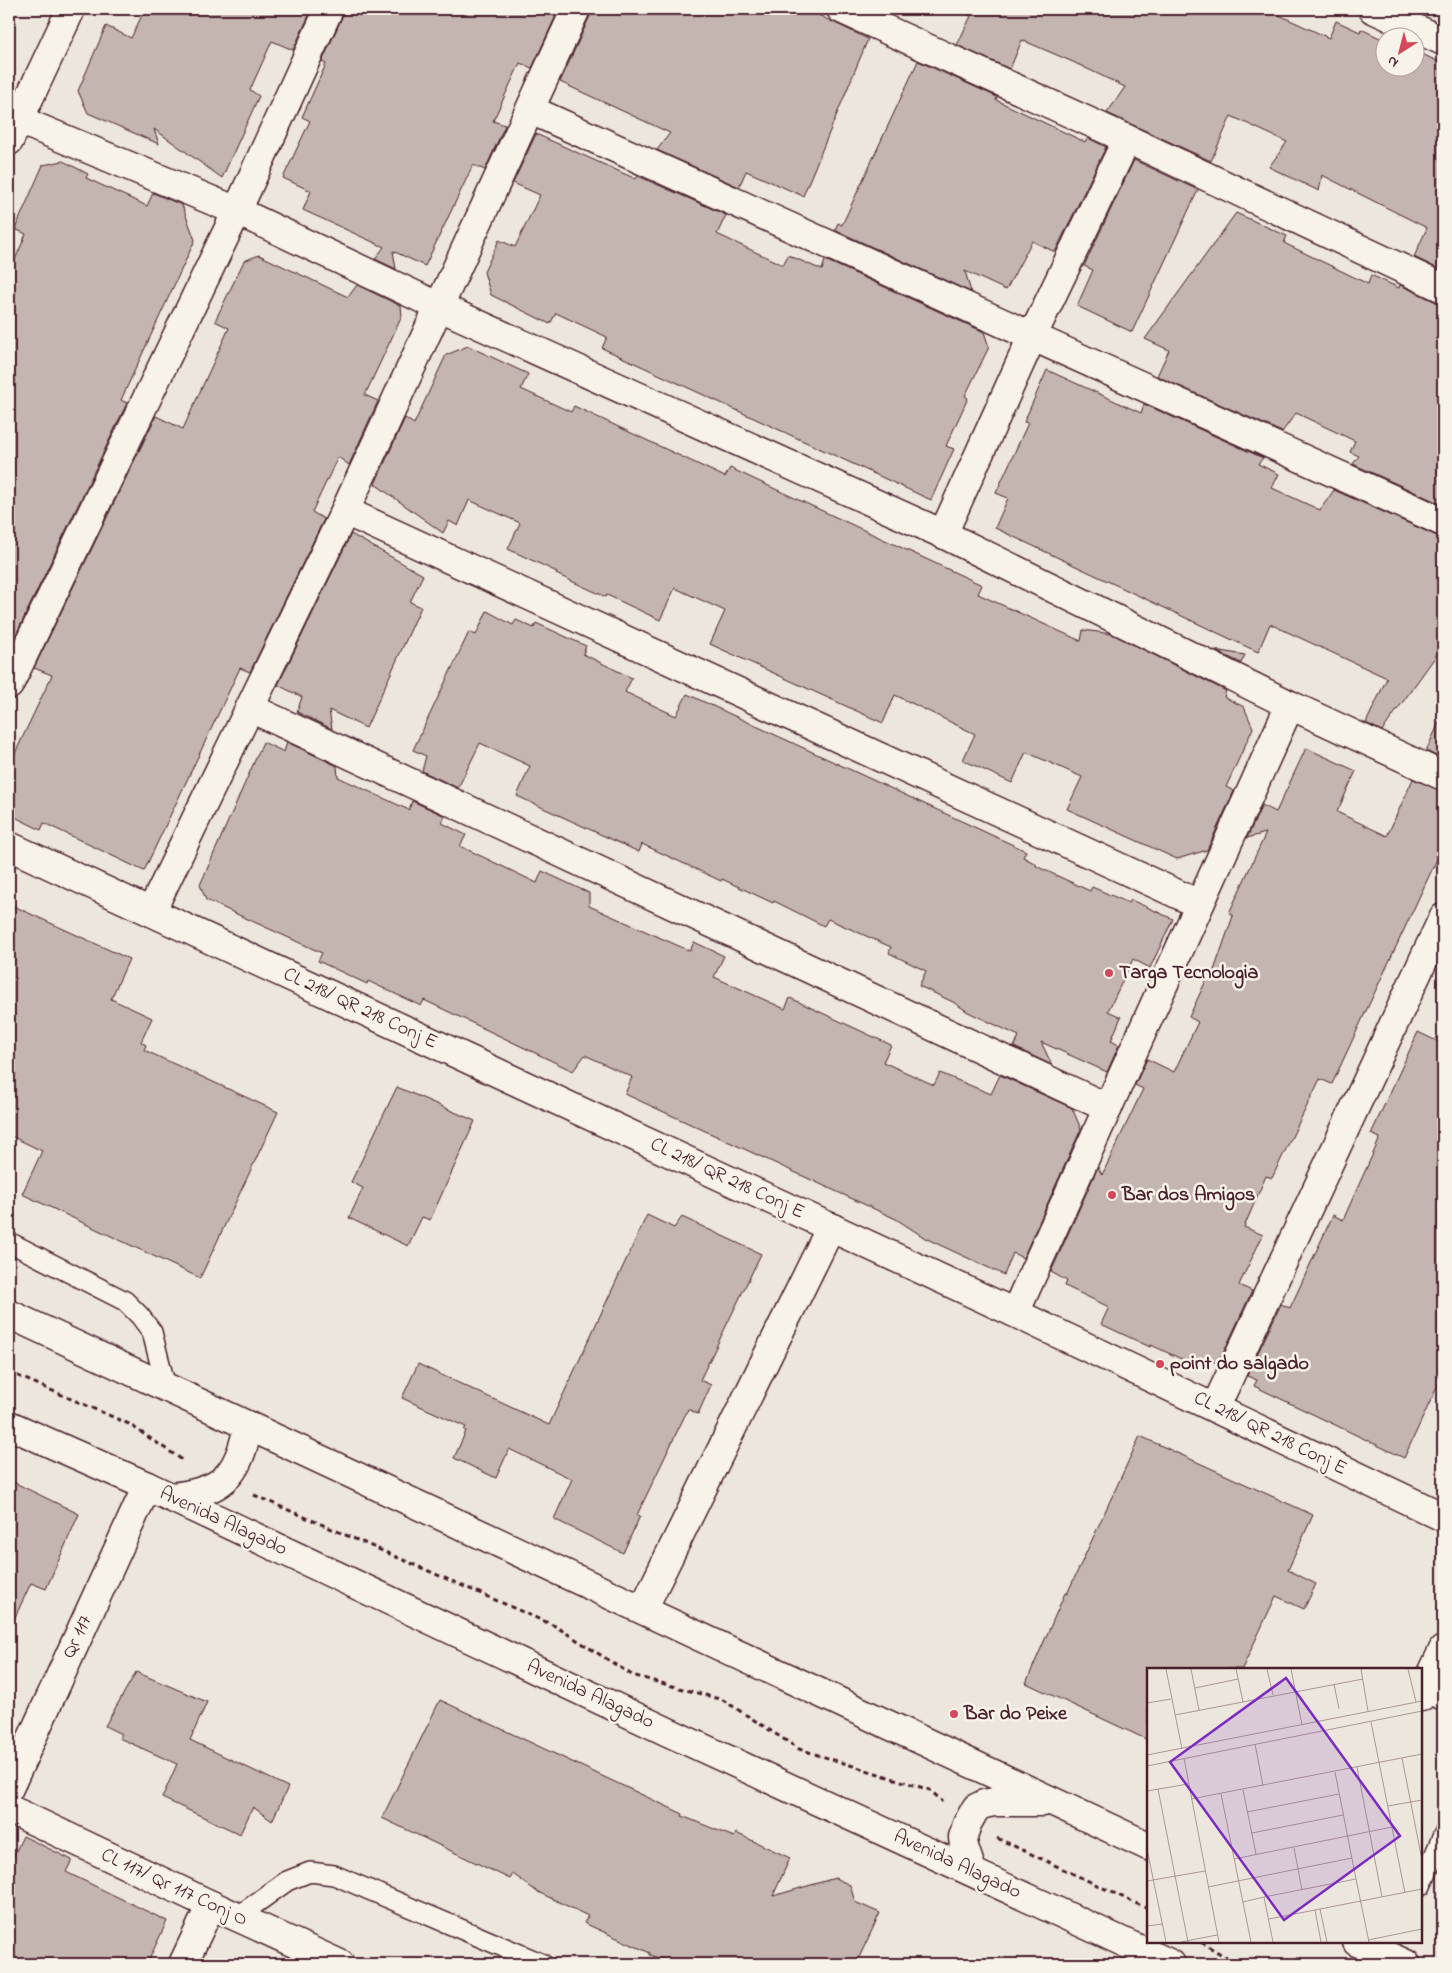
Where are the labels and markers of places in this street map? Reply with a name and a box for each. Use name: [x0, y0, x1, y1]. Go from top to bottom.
place label: Targa Tecnologia: [1119, 959, 1259, 989]
marker: Targa Tecnologia: [1103, 967, 1115, 979]
place label: Bar dos Amigos: [1121, 1181, 1255, 1211]
marker: Bar dos Amigos: [1106, 1189, 1118, 1201]
place label: point do salgado: [1170, 1350, 1309, 1380]
marker: point do salgado: [1154, 1358, 1166, 1370]
place label: Bar do Peixe: [963, 1700, 1068, 1729]
marker: Bar do Peixe: [948, 1708, 960, 1720]

